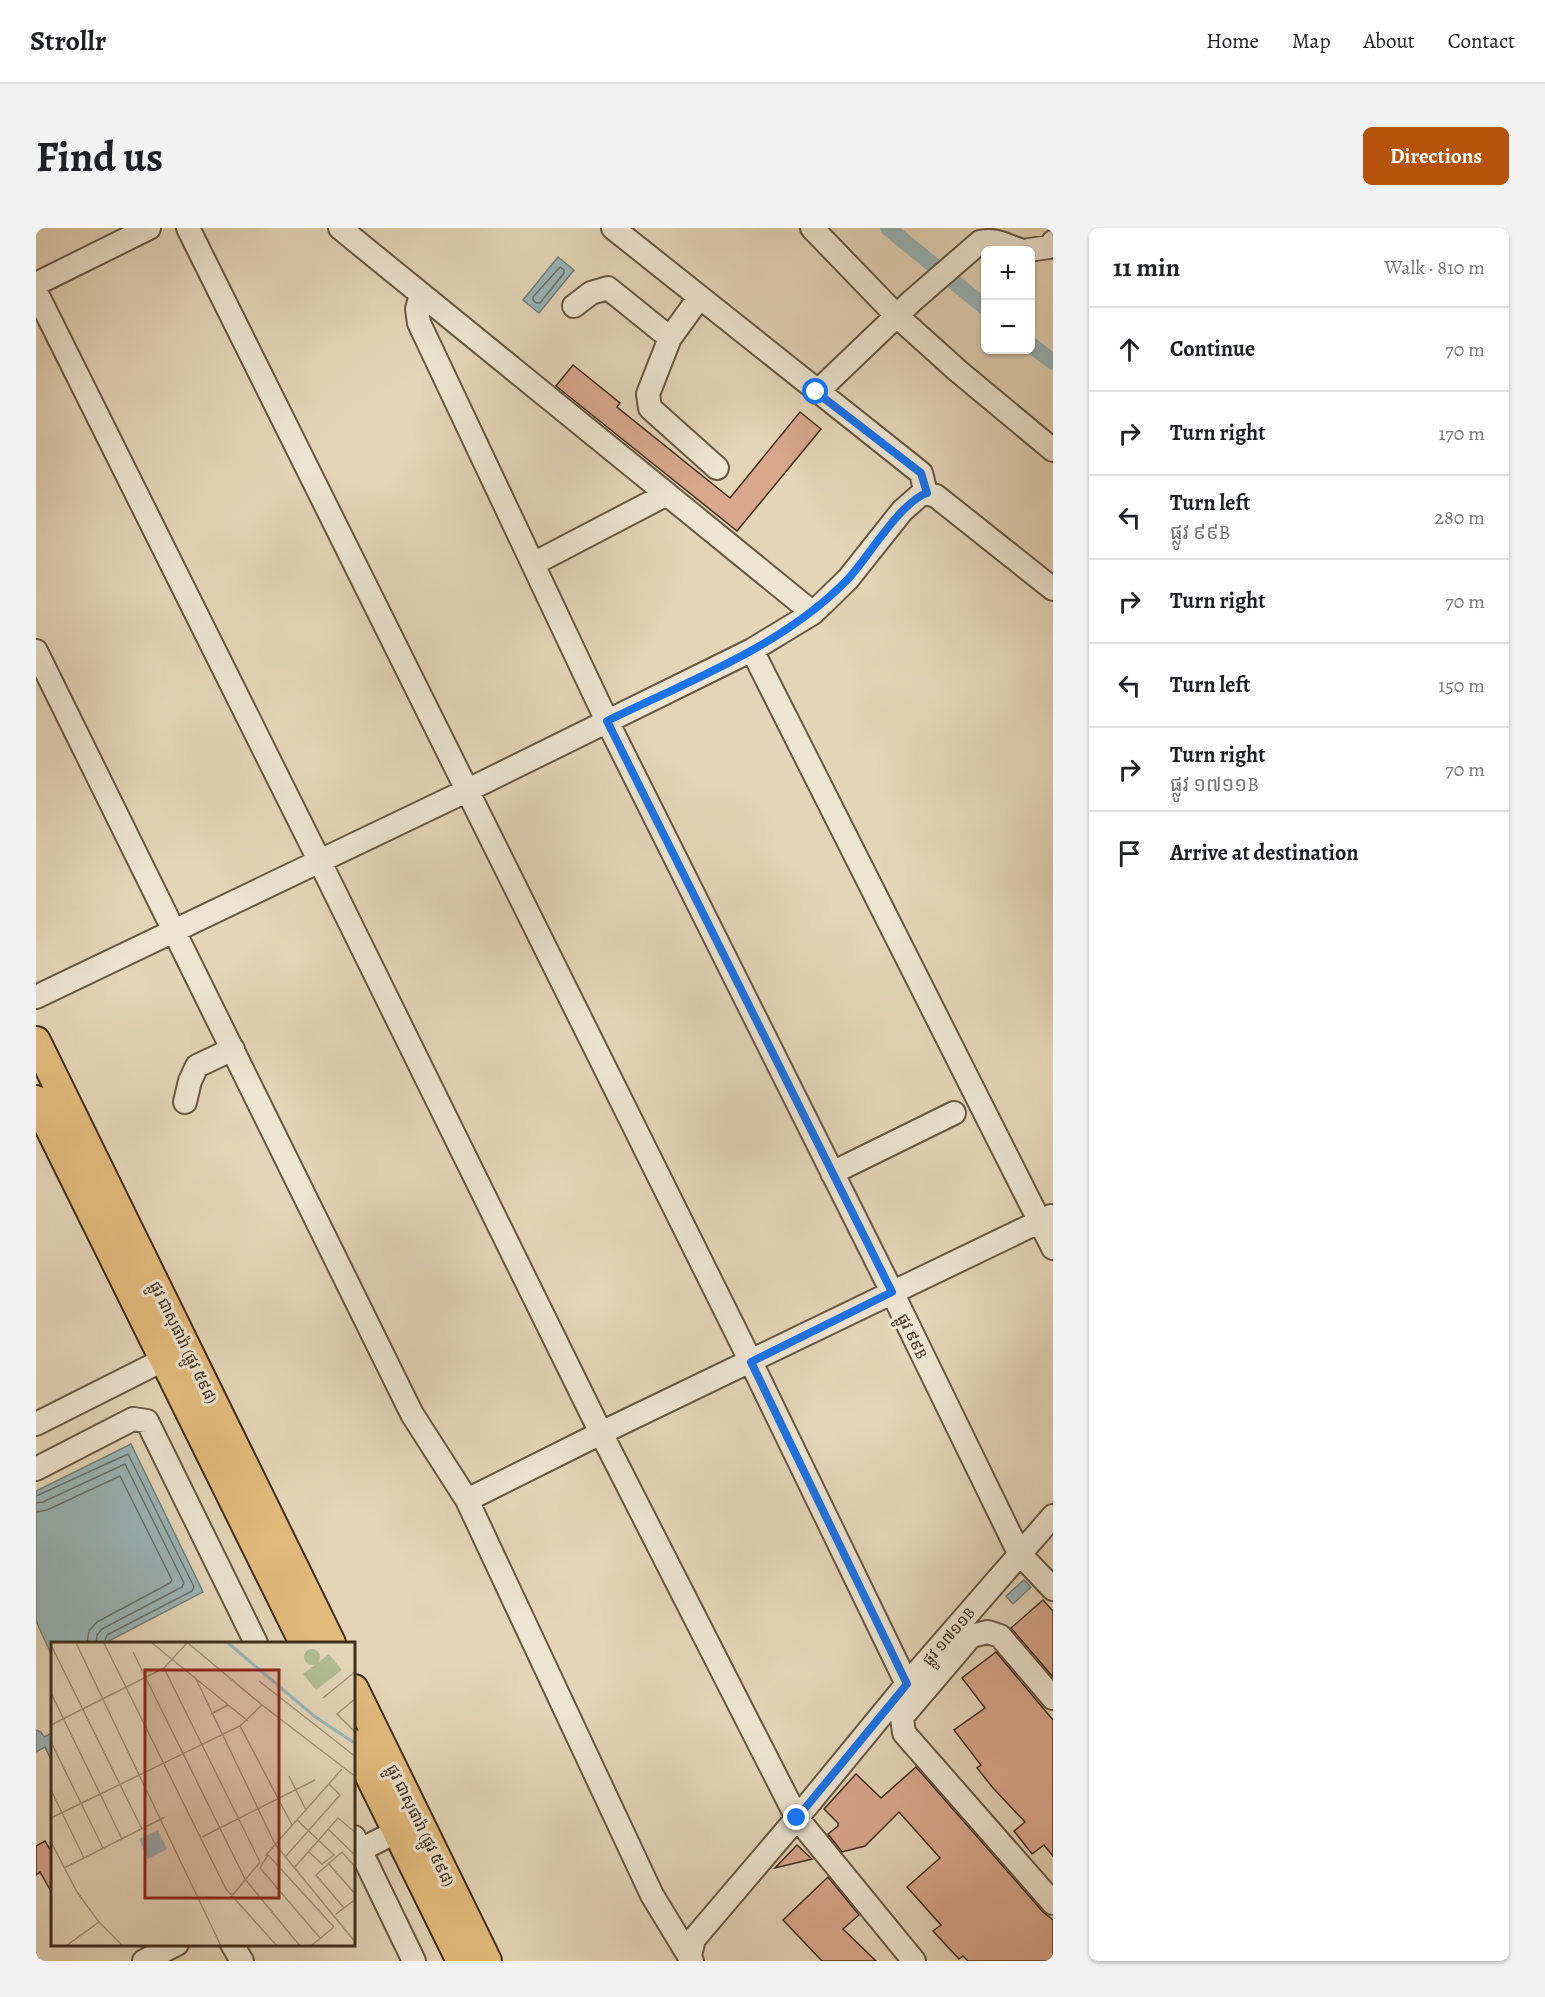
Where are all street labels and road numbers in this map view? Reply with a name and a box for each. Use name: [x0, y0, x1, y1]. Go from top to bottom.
street label: ផ្លូវ ជាសុផារ៉ា (ផ្លូវ ៥៩៨): [141, 1278, 222, 1409]
street label: ផ្លូវ ៩៩B: [889, 1310, 933, 1364]
street label: ផ្លូវ ១៧១១B: [917, 1603, 982, 1672]
street label: ផ្លូវ ជាសុផារ៉ា (ផ្លូវ ៥៩៨): [378, 1761, 459, 1892]

